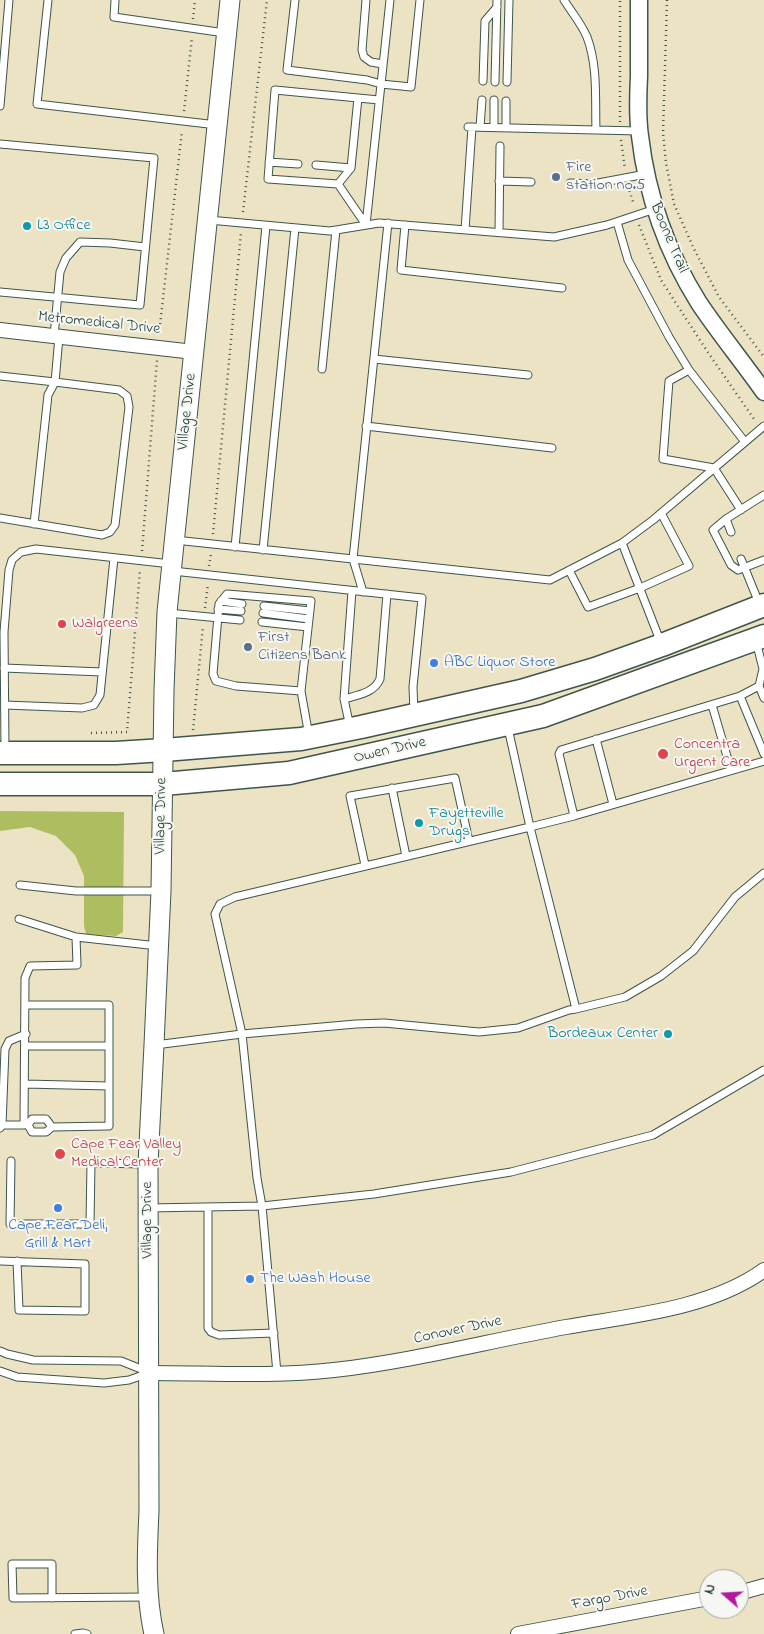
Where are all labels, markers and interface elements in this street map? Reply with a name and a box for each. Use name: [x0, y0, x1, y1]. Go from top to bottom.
place label: Fire station no.5: [566, 158, 645, 196]
marker: Fire station no.5: [550, 171, 562, 183]
street label: Boone Trail: [645, 200, 691, 276]
place label: L3 Office: [37, 216, 91, 236]
marker: L3 Office: [21, 220, 33, 232]
street label: Metromedical Drive: [37, 308, 161, 340]
street label: Village Drive: [174, 373, 202, 451]
place label: Walgreens: [72, 614, 138, 634]
marker: Walgreens: [56, 618, 68, 630]
place label: First Citizens Bank: [258, 628, 346, 666]
marker: First Citizens Bank: [242, 641, 254, 653]
place label: ABC Liquor Store: [444, 653, 555, 673]
marker: ABC Liquor Store: [428, 657, 440, 669]
street label: Owen Drive: [352, 733, 428, 769]
place label: Concentra Urgent Care: [674, 735, 750, 773]
marker: Concentra Urgent Care: [656, 747, 670, 761]
street label: Village Drive: [152, 777, 172, 855]
place label: Fayetteville Drugs: [429, 804, 504, 842]
marker: Fayetteville Drugs: [413, 817, 425, 829]
place label: Bordeaux Center: [548, 1024, 658, 1044]
marker: Bordeaux Center: [662, 1028, 674, 1040]
place label: Cape Fear Valley Medical Center: [71, 1135, 181, 1173]
marker: Cape Fear Valley Medical Center: [53, 1147, 67, 1161]
street label: Village Drive: [138, 1182, 158, 1258]
marker: Cape Fear Deli, Grill & Mart: [52, 1202, 64, 1214]
place label: Cape Fear Deli, Grill & Mart: [8, 1216, 108, 1254]
place label: The Wash House: [260, 1269, 371, 1289]
marker: The Wash House: [244, 1273, 256, 1285]
street label: Conover Drive: [412, 1312, 504, 1350]
north arrow: [699, 1569, 749, 1619]
text: N: [699, 1581, 722, 1597]
street label: Fargo Drive: [570, 1582, 650, 1616]

